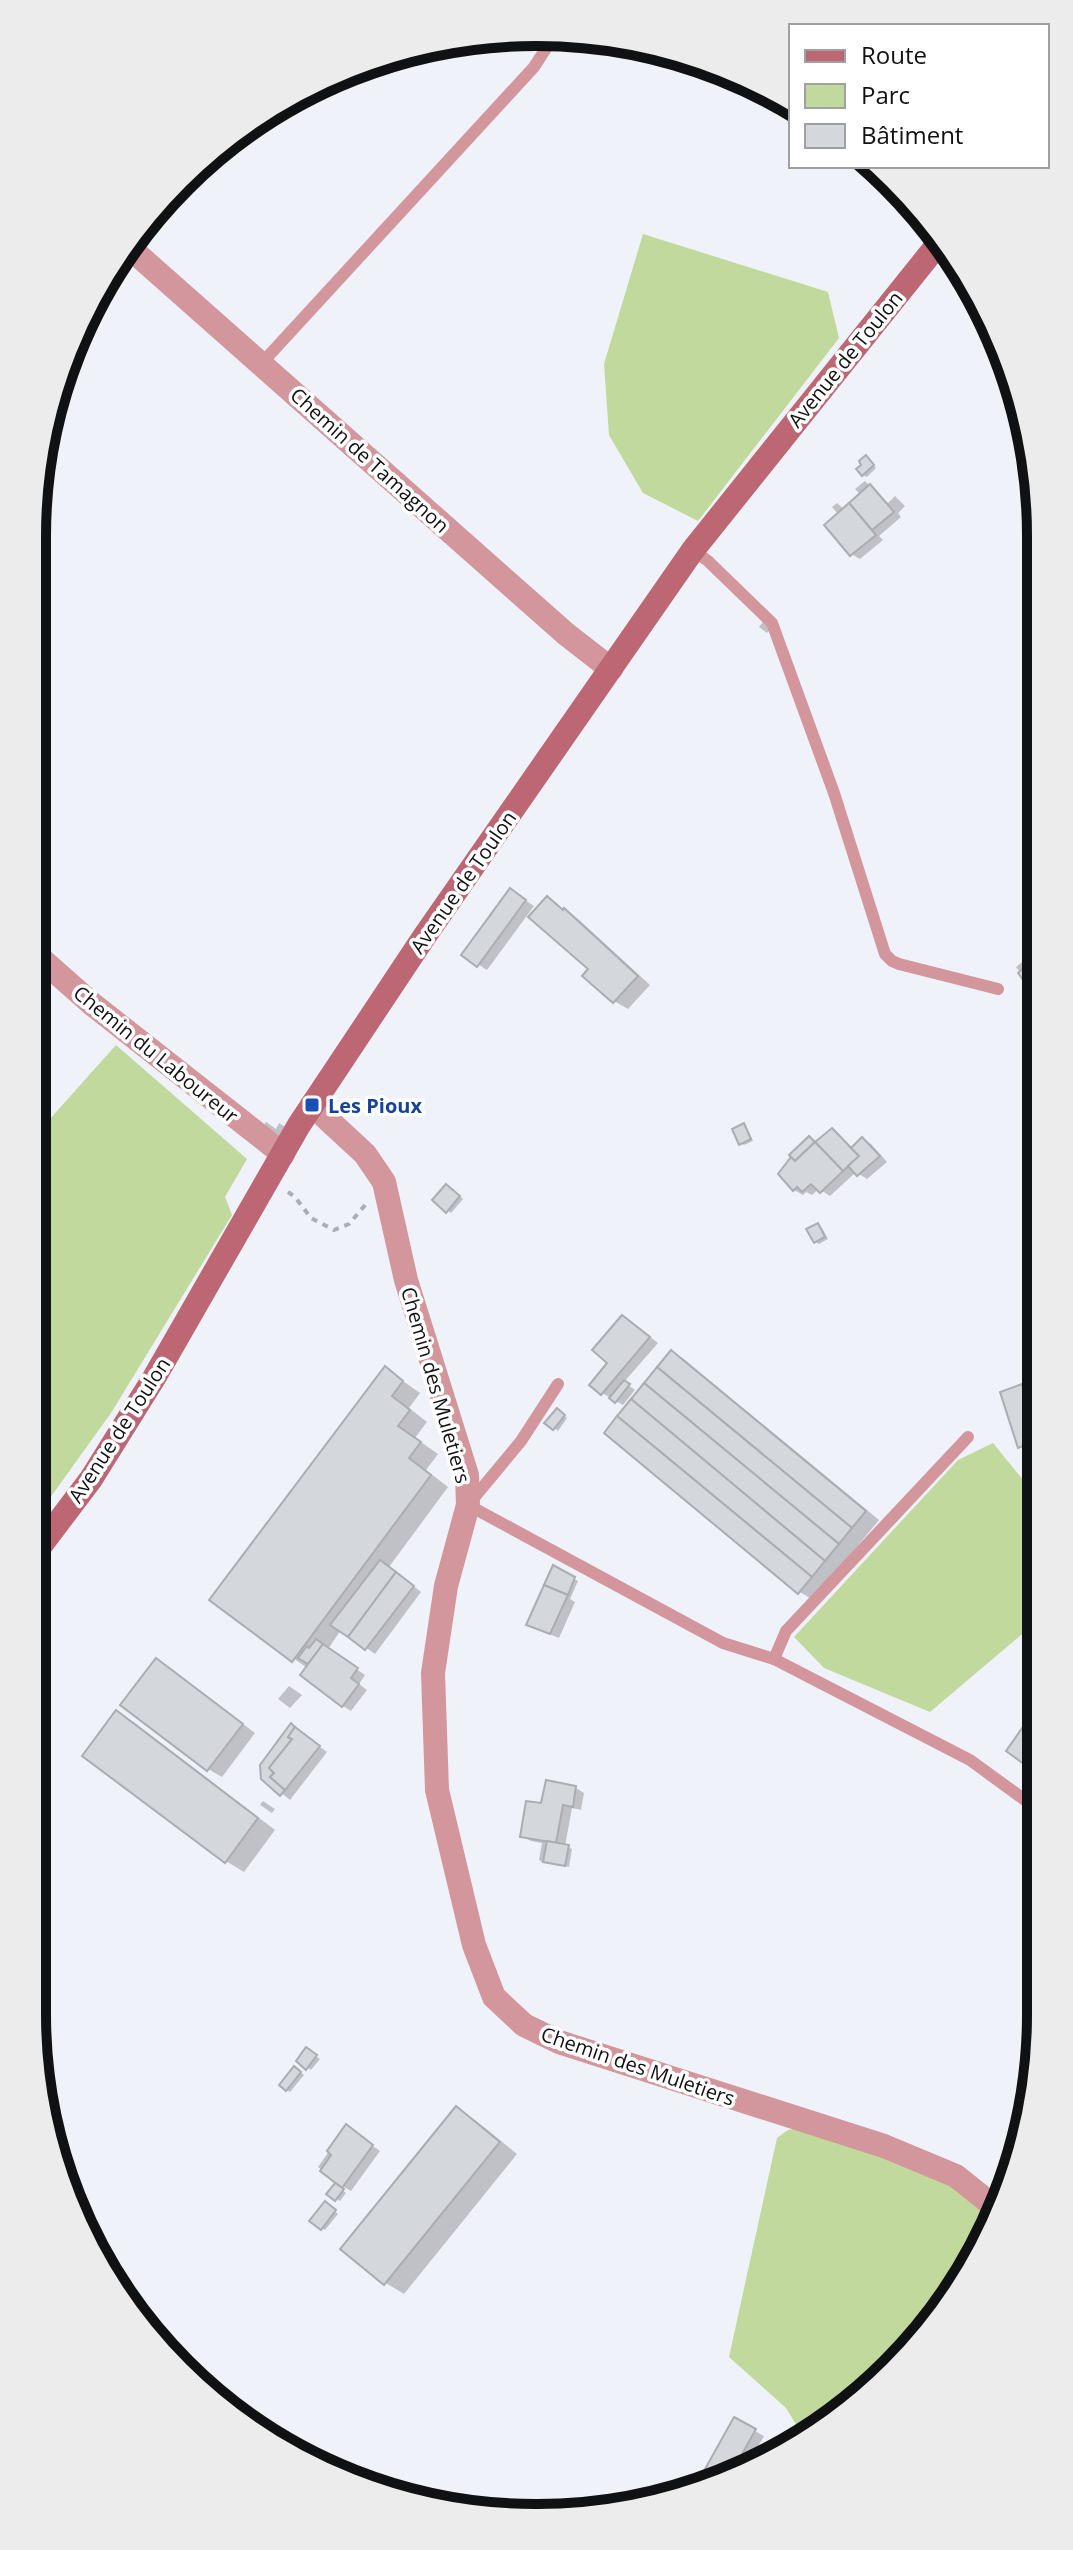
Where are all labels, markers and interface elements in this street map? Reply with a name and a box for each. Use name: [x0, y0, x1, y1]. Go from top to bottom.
legend: [789, 24, 1049, 168]
text: Route: [861, 38, 927, 71]
text: Parc: [861, 78, 910, 111]
text: Bâtiment: [861, 118, 963, 151]
street label: Avenue de Toulon: [782, 285, 908, 433]
street label: Chemin de Tamagnon: [285, 381, 455, 539]
street label: Avenue de Toulon: [404, 805, 522, 959]
street label: Chemin du Laboureur: [68, 979, 244, 1129]
place label: Les Pioux: [328, 1092, 422, 1119]
marker: Les Pioux: [303, 1096, 321, 1114]
street label: Chemin des Muletiers: [395, 1284, 477, 1486]
street label: Avenue de Toulon: [62, 1352, 176, 1508]
street label: Chemin des Muletiers: [538, 2020, 738, 2112]

